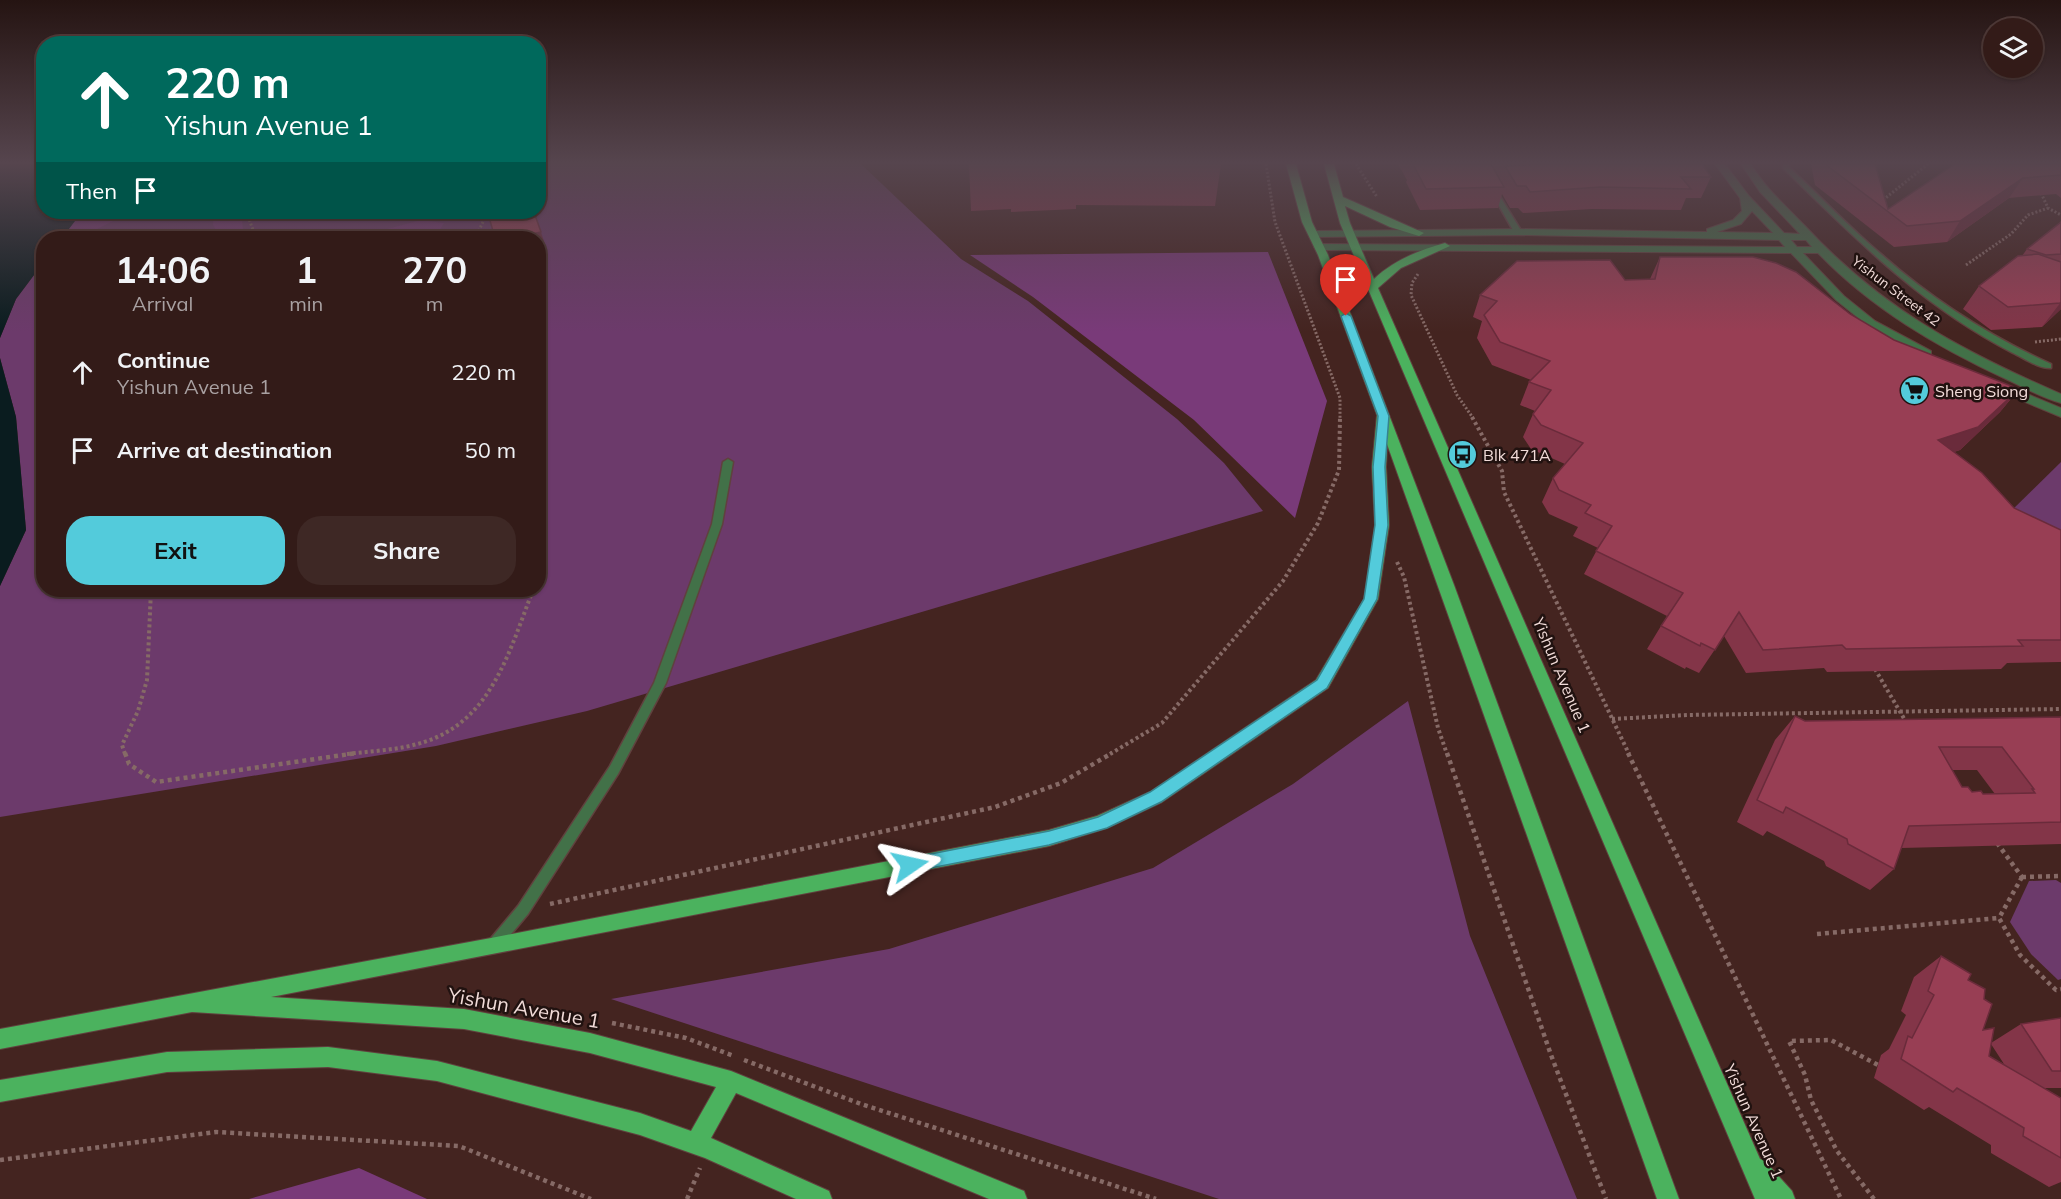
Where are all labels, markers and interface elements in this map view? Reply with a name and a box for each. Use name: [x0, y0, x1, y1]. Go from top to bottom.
map controls: [1983, 18, 2043, 78]
button: layers: [1983, 18, 2043, 78]
text: 220 m: [165, 56, 290, 109]
icon: ahead: [66, 60, 144, 138]
text: Yishun Avenue 1: [165, 108, 373, 142]
icon: arrive: [129, 174, 162, 207]
text: Then: [66, 177, 117, 205]
text: 14:06: [115, 247, 210, 292]
text: 1: [295, 247, 317, 292]
text: 270: [402, 247, 467, 292]
street label: Yishun Street 42: [1847, 251, 1944, 330]
pin: [1320, 254, 1371, 316]
icon: arrive: [1329, 263, 1362, 296]
text: Arrival: [132, 291, 193, 316]
text: min: [289, 291, 323, 316]
text: m: [426, 291, 443, 316]
text: Continue: [117, 346, 210, 374]
icon: ahead: [66, 356, 99, 389]
text: 220 m: [451, 358, 516, 386]
text: Yishun Avenue 1: [117, 374, 271, 399]
supermarket icon: Sheng Siong: [1898, 375, 1930, 407]
place label: Sheng Siong: [1935, 381, 2028, 401]
icon: arrive: [66, 434, 99, 467]
text: Arrive at destination: [117, 436, 332, 464]
text: 50 m: [465, 436, 516, 464]
bus stop icon: Blk 471A: [1446, 439, 1478, 471]
place label: Blk 471A: [1483, 445, 1551, 465]
button: Exit: [66, 516, 285, 585]
button: Share: [297, 516, 516, 585]
street label: Yishun Avenue 1: [1528, 614, 1595, 736]
position arrow: [878, 833, 942, 897]
street label: Yishun Avenue 1: [445, 982, 602, 1033]
street label: Yishun Avenue 1: [1719, 1060, 1788, 1181]

